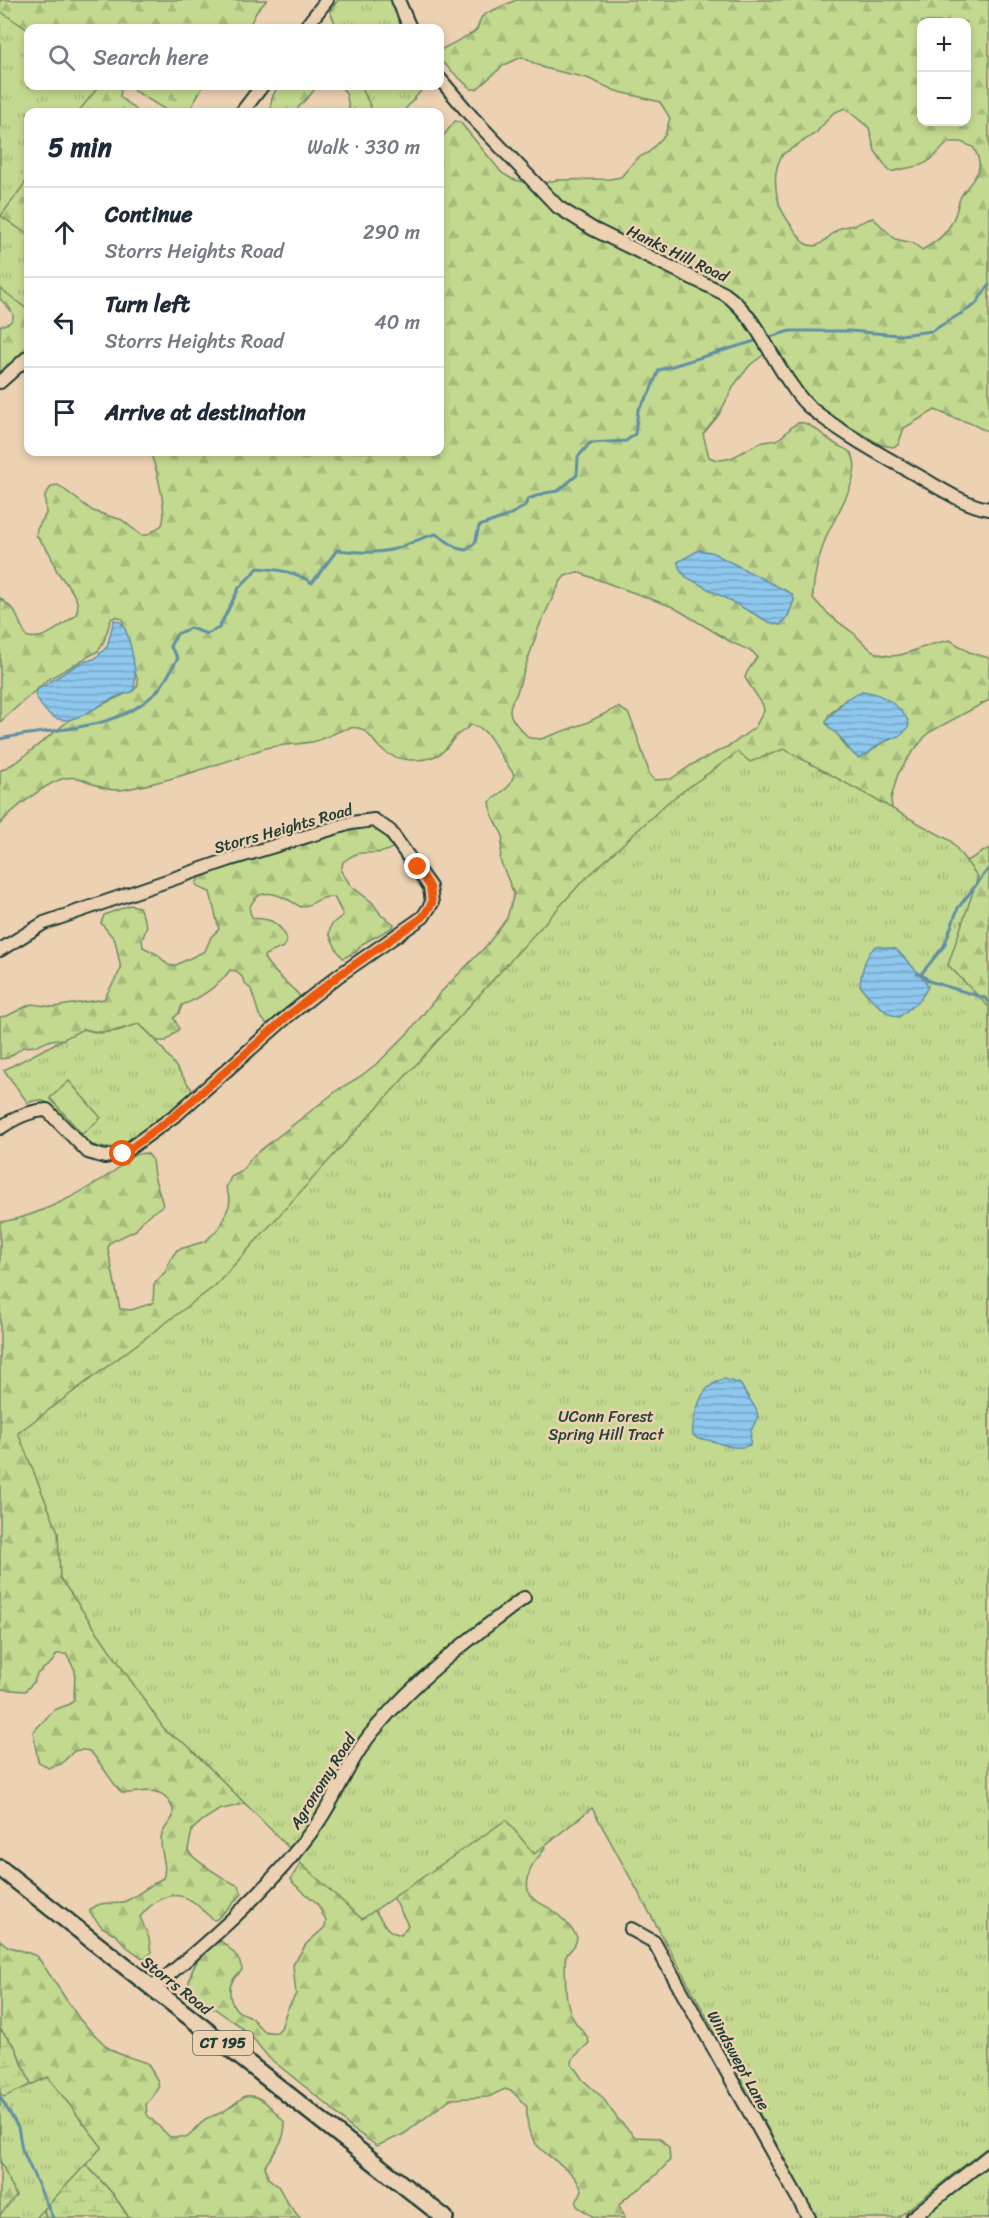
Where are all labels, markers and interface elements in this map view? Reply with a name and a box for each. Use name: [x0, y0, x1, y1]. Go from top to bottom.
map controls: [917, 18, 971, 126]
button: +: [917, 18, 971, 72]
search box: [24, 24, 444, 90]
text: Search here: [93, 38, 209, 77]
icon: search: [45, 41, 78, 74]
button: −: [917, 72, 971, 126]
text: 5 min: [48, 124, 112, 170]
text: Walk · 330 m: [307, 130, 420, 165]
text: Continue: [105, 195, 193, 234]
text: 290 m: [363, 215, 420, 250]
icon: ahead: [48, 216, 81, 249]
street label: Hanks Hill Road: [622, 216, 735, 291]
text: Storrs Heights Road: [105, 234, 284, 269]
text: Turn left: [105, 285, 190, 324]
text: 40 m: [374, 305, 420, 340]
icon: left: [48, 306, 81, 339]
text: Storrs Heights Road: [105, 324, 284, 359]
text: Arrive at destination: [105, 393, 306, 432]
icon: arrive: [48, 396, 81, 429]
street label: Storrs Heights Road: [210, 794, 357, 862]
route end: [404, 853, 430, 879]
route start: [109, 1140, 135, 1166]
park label: UConn Forest Spring Hill Tract: [548, 1402, 664, 1449]
street label: Agronomy Road: [281, 1726, 364, 1836]
street label: Storrs Road: [135, 1948, 220, 2024]
street label: Windswept Lane: [699, 2005, 778, 2116]
road number: CT 195: [193, 2031, 253, 2055]

